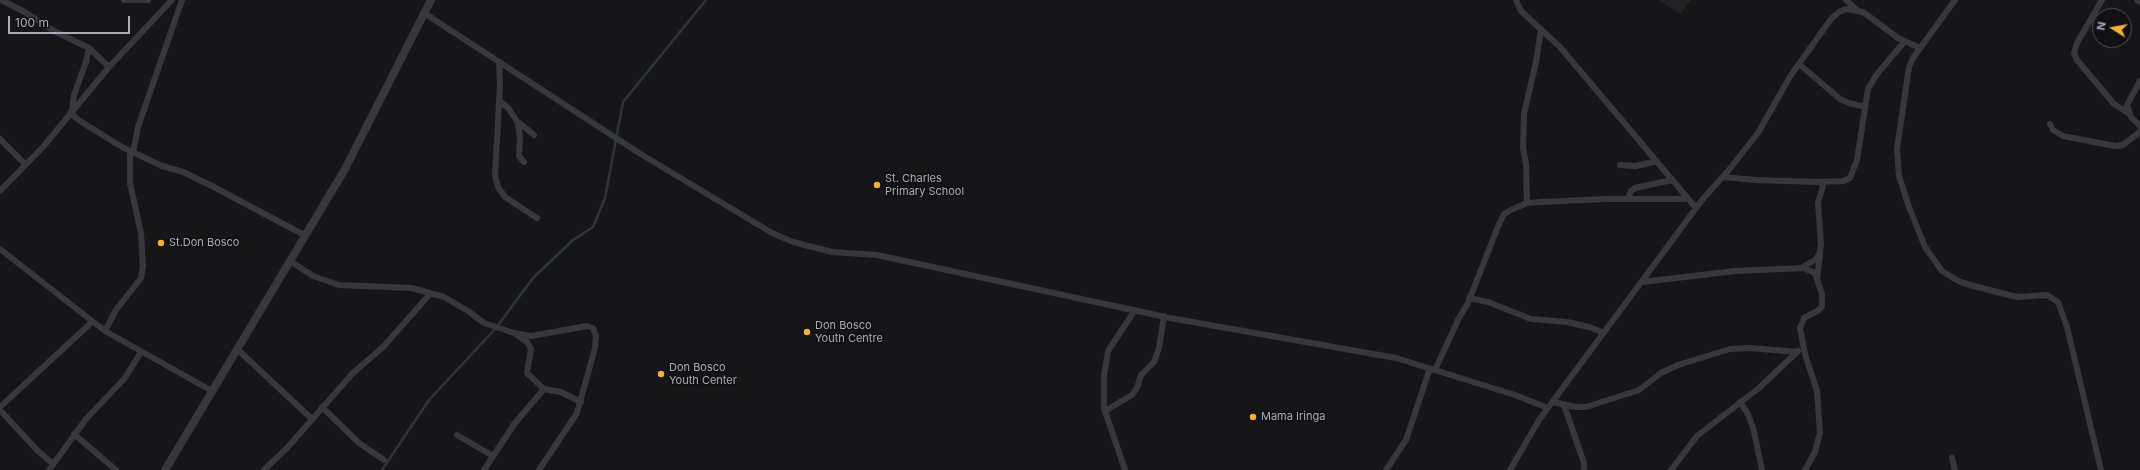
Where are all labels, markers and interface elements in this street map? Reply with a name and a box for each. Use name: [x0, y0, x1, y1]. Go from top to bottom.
scale bar: [10, 8, 132, 34]
north arrow: [2092, 8, 2132, 48]
text: 100 m: [15, 15, 49, 30]
text: N: [2094, 20, 2109, 31]
place label: St. Charles Primary School: [885, 172, 964, 198]
marker: St. Charles Primary School: [872, 180, 882, 190]
place label: St.Don Bosco: [169, 236, 239, 250]
marker: St.Don Bosco: [156, 238, 166, 248]
place label: Don Bosco Youth Centre: [815, 319, 883, 345]
marker: Don Bosco Youth Centre: [802, 327, 812, 337]
place label: Don Bosco Youth Center: [669, 361, 737, 387]
marker: Don Bosco Youth Center: [656, 369, 666, 379]
place label: Mama Iringa: [1261, 410, 1325, 424]
marker: Mama Iringa: [1248, 412, 1258, 422]

